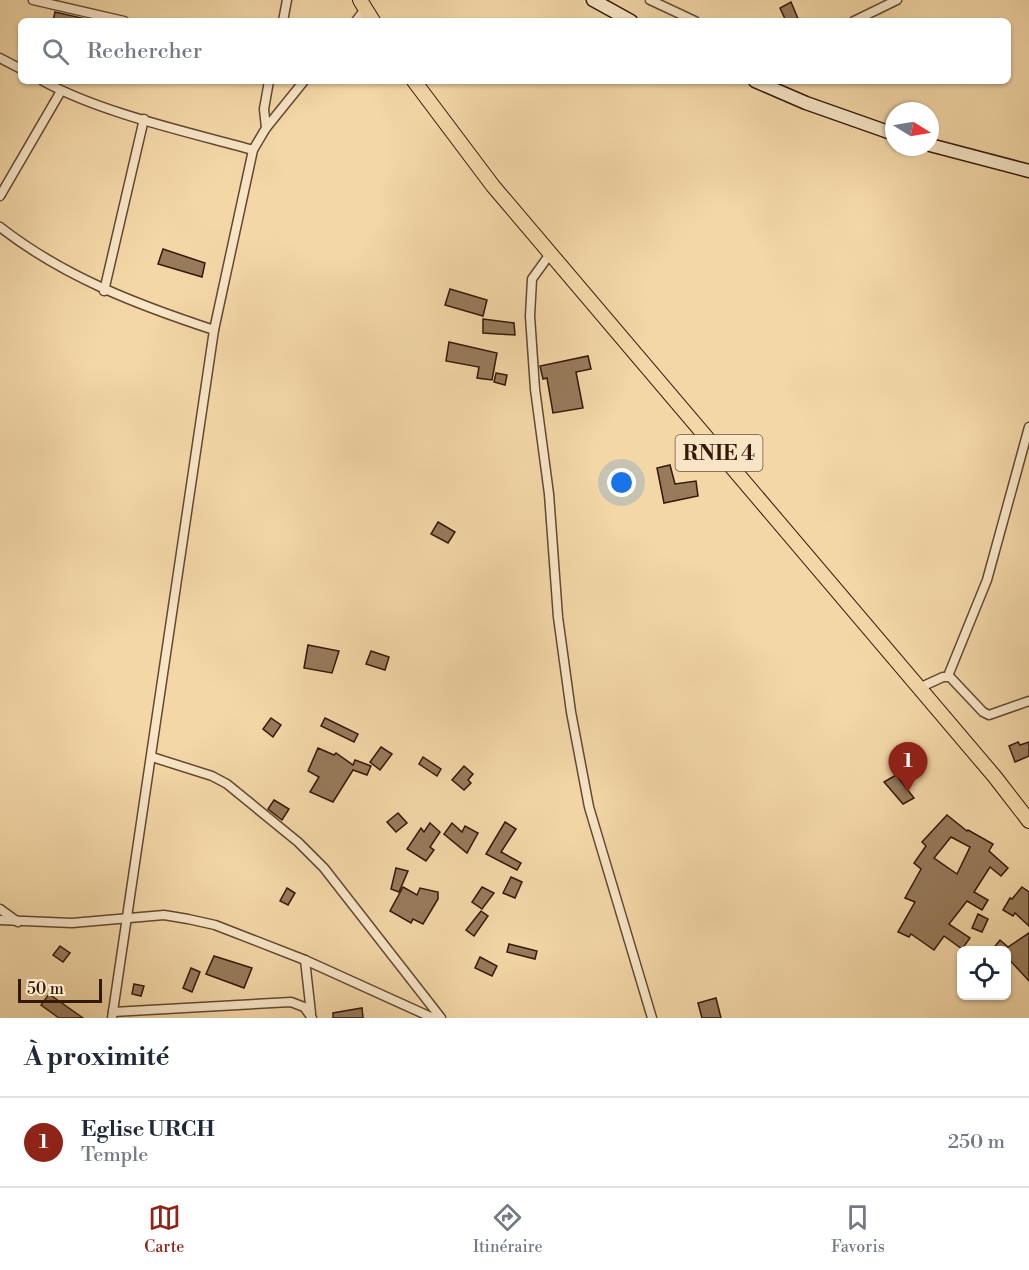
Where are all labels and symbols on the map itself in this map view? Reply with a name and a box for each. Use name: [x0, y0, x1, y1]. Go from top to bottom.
north arrow: [885, 102, 939, 156]
road number: RNIE 4: [676, 435, 762, 471]
your location: [607, 468, 636, 497]
pin: 1: [888, 742, 928, 792]
scale bar: [18, 976, 102, 1004]

